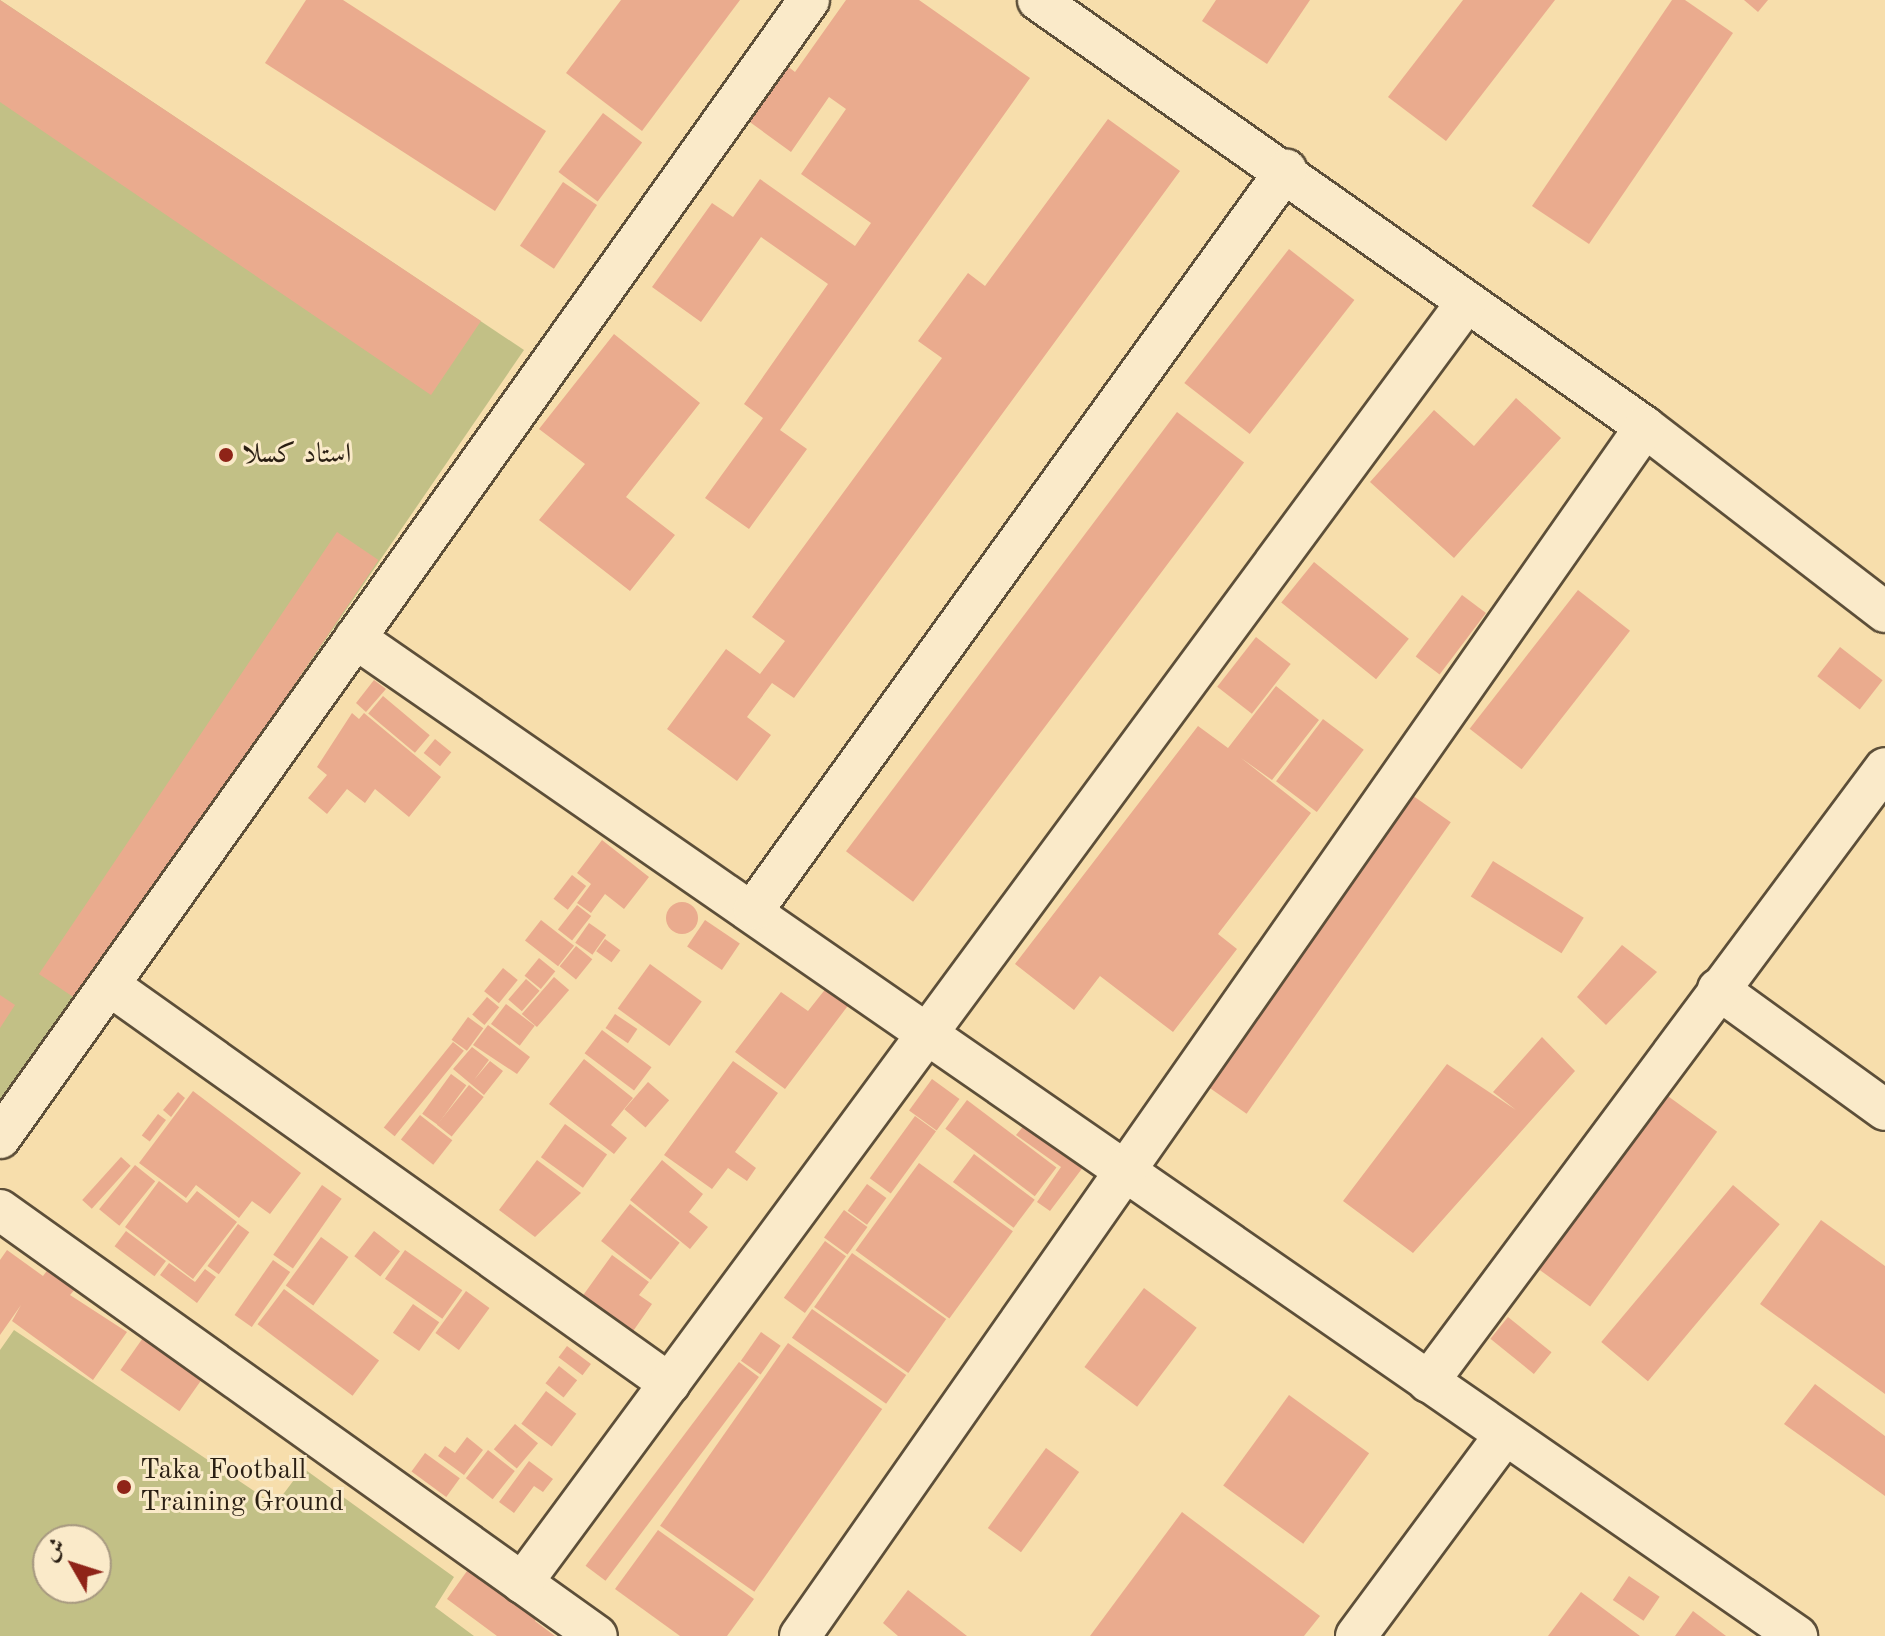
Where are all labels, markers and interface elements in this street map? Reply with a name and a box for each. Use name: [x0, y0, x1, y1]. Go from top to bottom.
place label: استاد كسلا: [242, 438, 351, 472]
marker: استاد كسلا: [217, 446, 235, 464]
place label: Taka Football Training Ground: [140, 1454, 344, 1520]
marker: Taka Football Training Ground: [115, 1478, 133, 1496]
north arrow: [32, 1524, 112, 1604]
text: ش: [39, 1535, 70, 1566]

